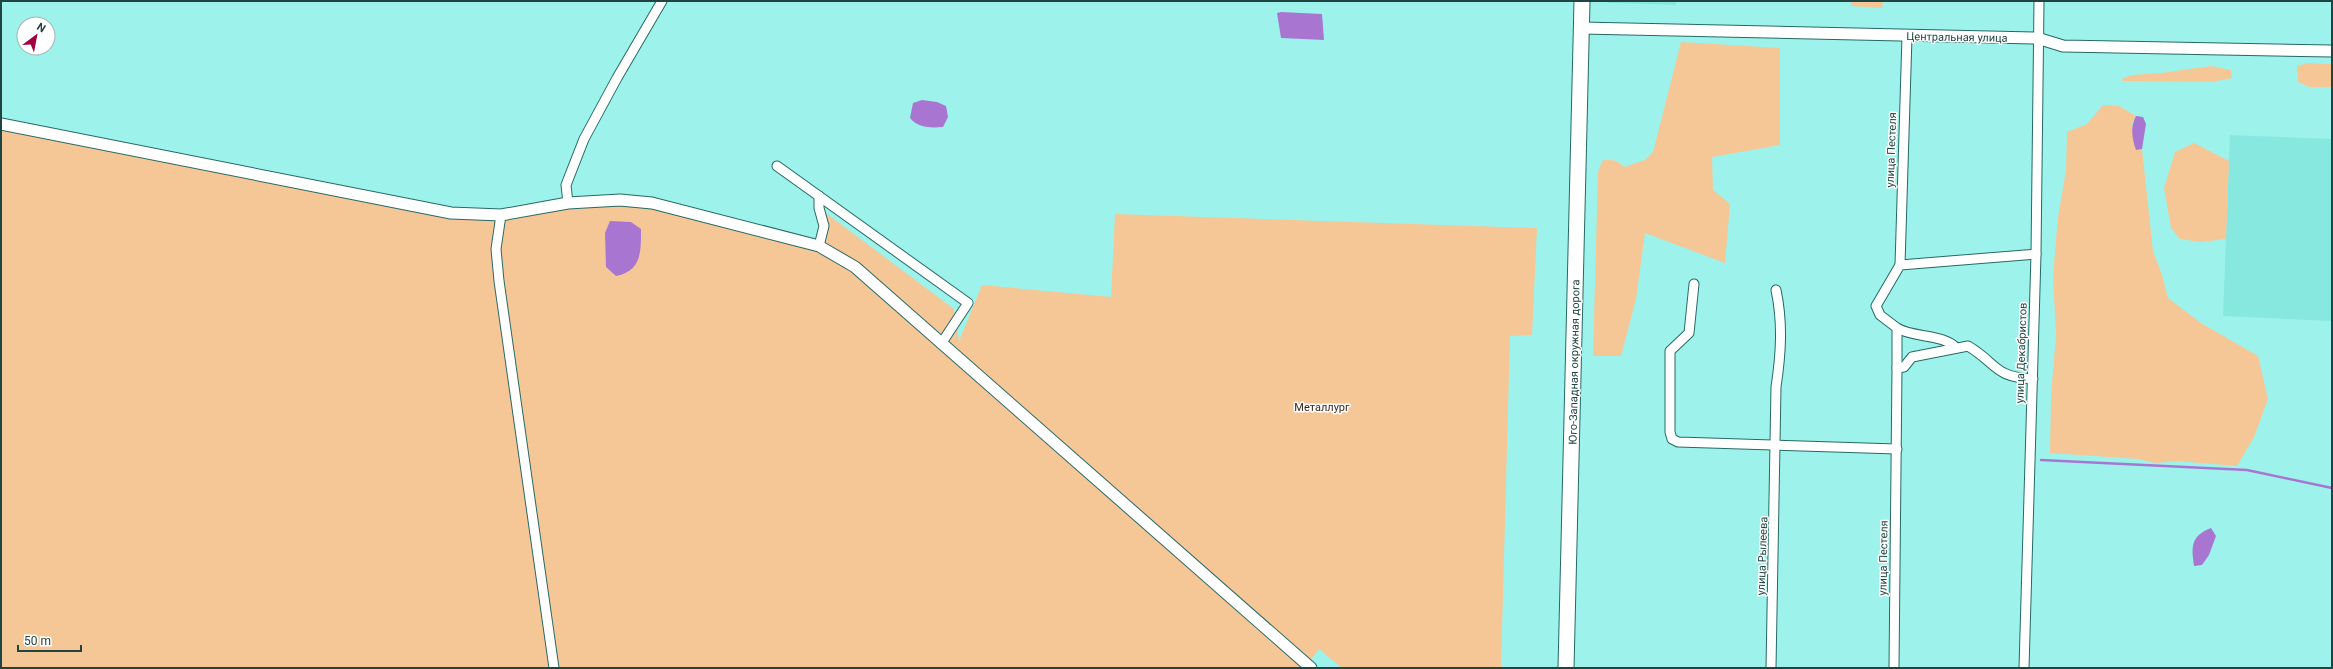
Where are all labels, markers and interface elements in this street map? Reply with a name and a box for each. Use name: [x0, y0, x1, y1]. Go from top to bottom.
north arrow: [16, 16, 56, 56]
text: N: [34, 20, 48, 36]
street label: Центральная улица: [1906, 30, 2008, 45]
street label: улица Пестеля: [1884, 112, 1899, 188]
street label: Юго-Западная окружная дорога: [1567, 279, 1582, 445]
street label: улица Декабристов: [2013, 302, 2030, 404]
park label: Металлург: [1294, 401, 1350, 414]
street label: улица Рылеева: [1755, 516, 1770, 596]
street label: улица Пестеля: [1876, 520, 1891, 596]
scale bar: [18, 627, 81, 653]
text: 50 m: [24, 634, 51, 648]

